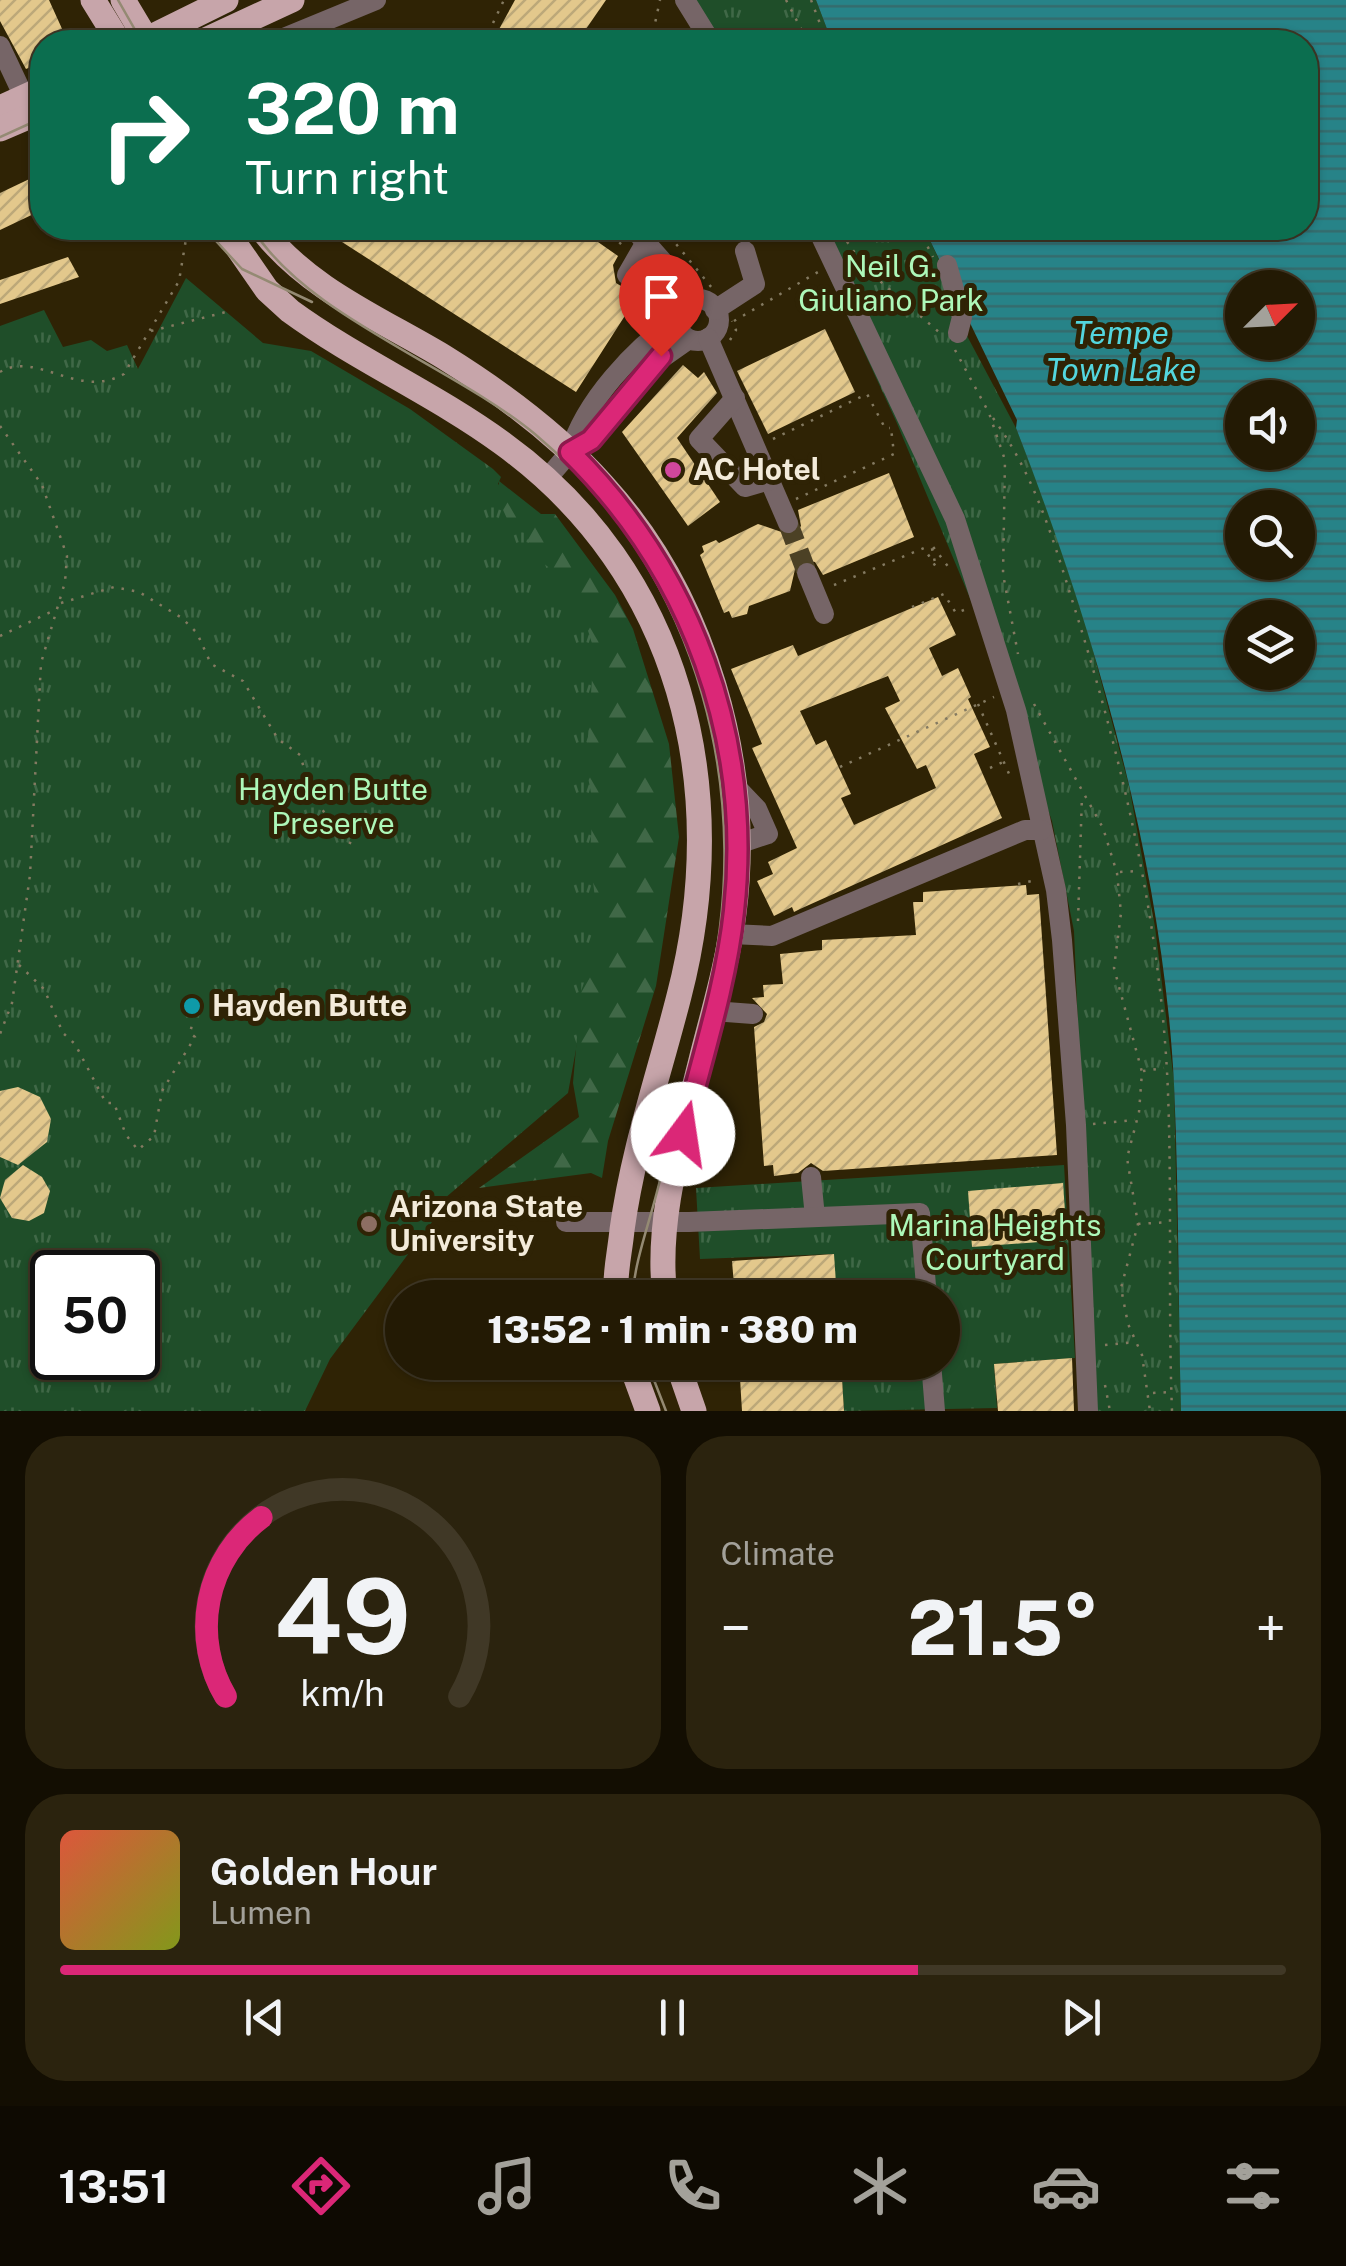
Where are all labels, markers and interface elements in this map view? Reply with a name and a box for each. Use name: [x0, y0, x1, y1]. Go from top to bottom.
text: 320 m: [245, 67, 460, 150]
icon: right: [80, 70, 210, 200]
text: Turn right: [245, 151, 449, 204]
park label: Neil G. Giuliano Park: [798, 248, 984, 318]
pin: [619, 254, 704, 357]
icon: arrive: [634, 269, 689, 324]
north arrow: [1225, 270, 1315, 360]
map controls: [1225, 270, 1315, 690]
water label: Tempe Town Lake: [1046, 314, 1196, 388]
button: sound: [1225, 380, 1315, 470]
place label: AC Hotel: [693, 451, 821, 487]
marker: AC Hotel: [662, 459, 684, 481]
button: search: [1225, 490, 1315, 580]
button: layers: [1225, 600, 1315, 690]
park label: Hayden Butte Preserve: [238, 771, 428, 841]
place label: Hayden Butte: [212, 987, 407, 1023]
marker: Hayden Butte: [181, 995, 203, 1017]
position arrow: [631, 1082, 735, 1186]
place label: Arizona State University: [389, 1188, 583, 1258]
park label: Marina Heights Courtyard: [889, 1207, 1101, 1277]
marker: Arizona State University: [358, 1213, 380, 1235]
speed limit sign: 50: [30, 1250, 160, 1380]
text: 13:52 · 1 min · 380 m: [487, 1307, 858, 1352]
text: Climate: [721, 1535, 835, 1572]
text: 49: [274, 1555, 411, 1677]
text: 21.5°: [908, 1584, 1099, 1672]
text: −: [721, 1596, 751, 1660]
text: +: [1256, 1596, 1286, 1660]
text: km/h: [301, 1672, 385, 1714]
text: Golden Hour: [210, 1849, 437, 1894]
text: Lumen: [210, 1894, 312, 1931]
icon: previous: [237, 1990, 292, 2045]
icon: pause: [645, 1990, 700, 2045]
icon: next: [1054, 1990, 1109, 2045]
icon: directions: [286, 2151, 356, 2221]
icon: music: [472, 2151, 542, 2221]
icon: phone: [658, 2151, 728, 2221]
icon: climate: [845, 2151, 915, 2221]
icon: car: [1031, 2151, 1101, 2221]
icon: filters: [1218, 2151, 1288, 2221]
text: 13:51: [58, 2160, 169, 2213]

